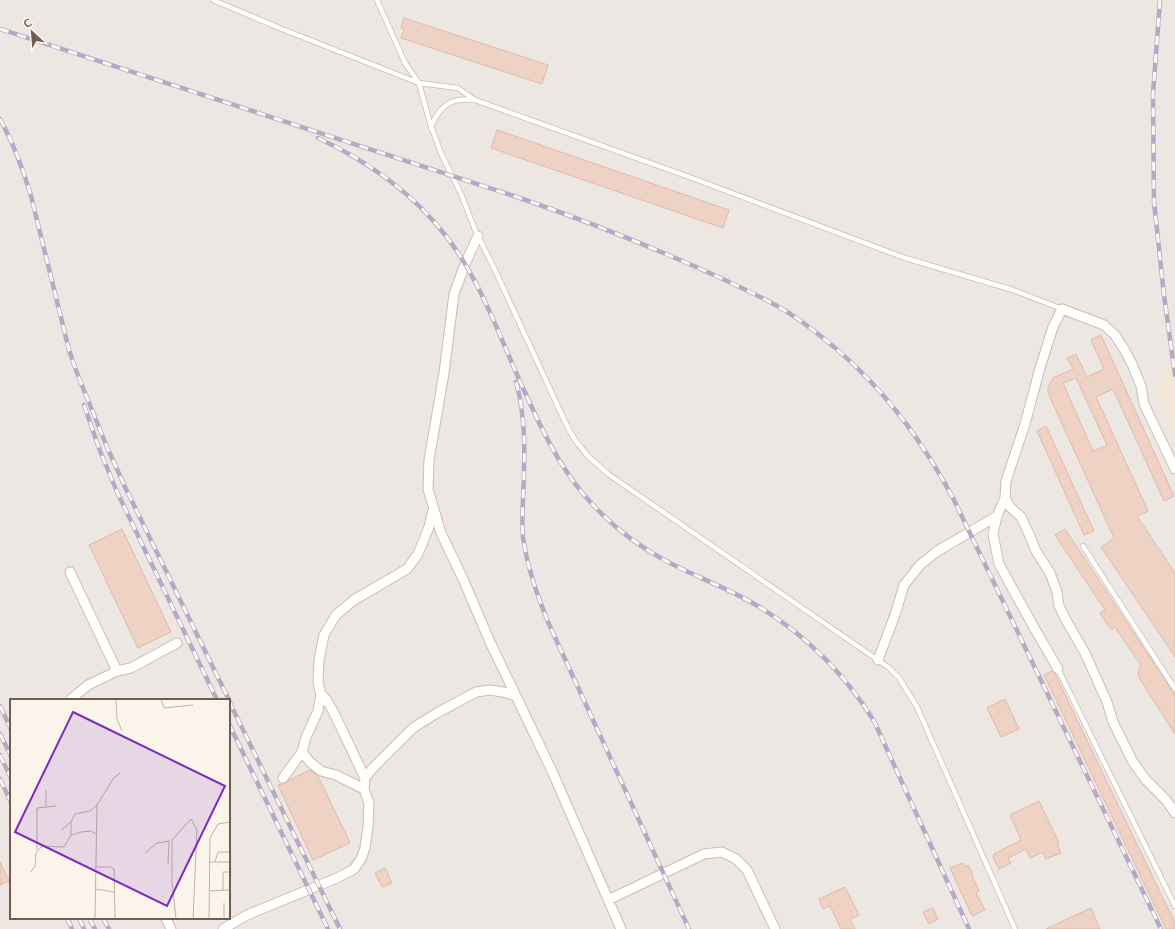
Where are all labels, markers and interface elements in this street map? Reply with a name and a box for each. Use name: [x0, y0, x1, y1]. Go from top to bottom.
north arrow: [12, 12, 52, 52]
text: С: [21, 15, 34, 30]
inset map: [10, 699, 230, 919]

